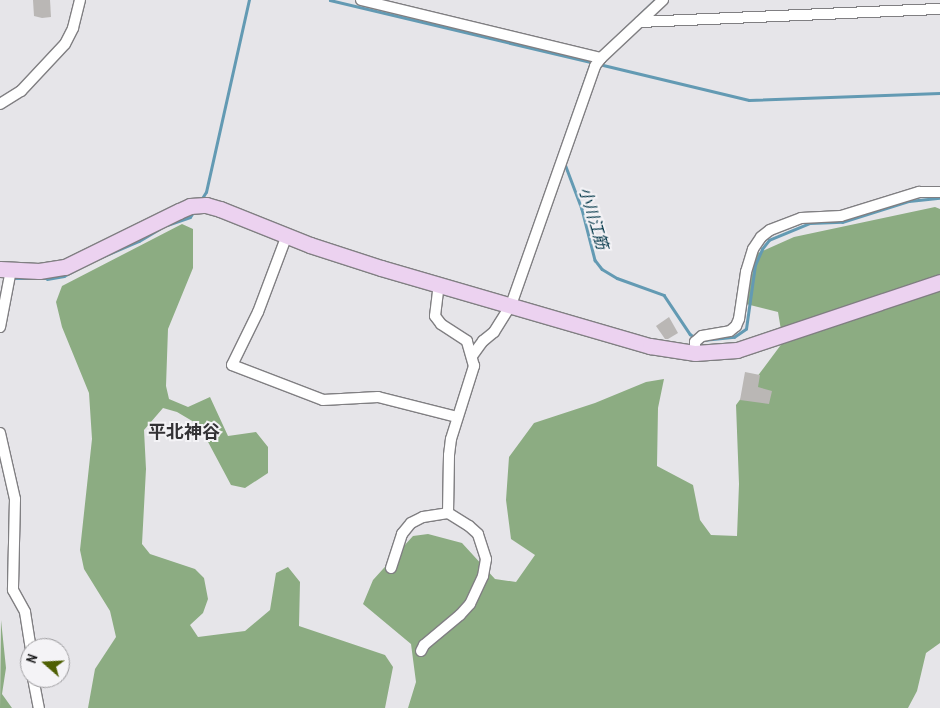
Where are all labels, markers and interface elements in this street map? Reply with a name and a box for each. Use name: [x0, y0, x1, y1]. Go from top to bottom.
water label: 小川江筋: [575, 185, 613, 251]
district label: 平北神谷: [148, 421, 220, 443]
north arrow: [20, 638, 70, 688]
text: N: [22, 652, 42, 665]

